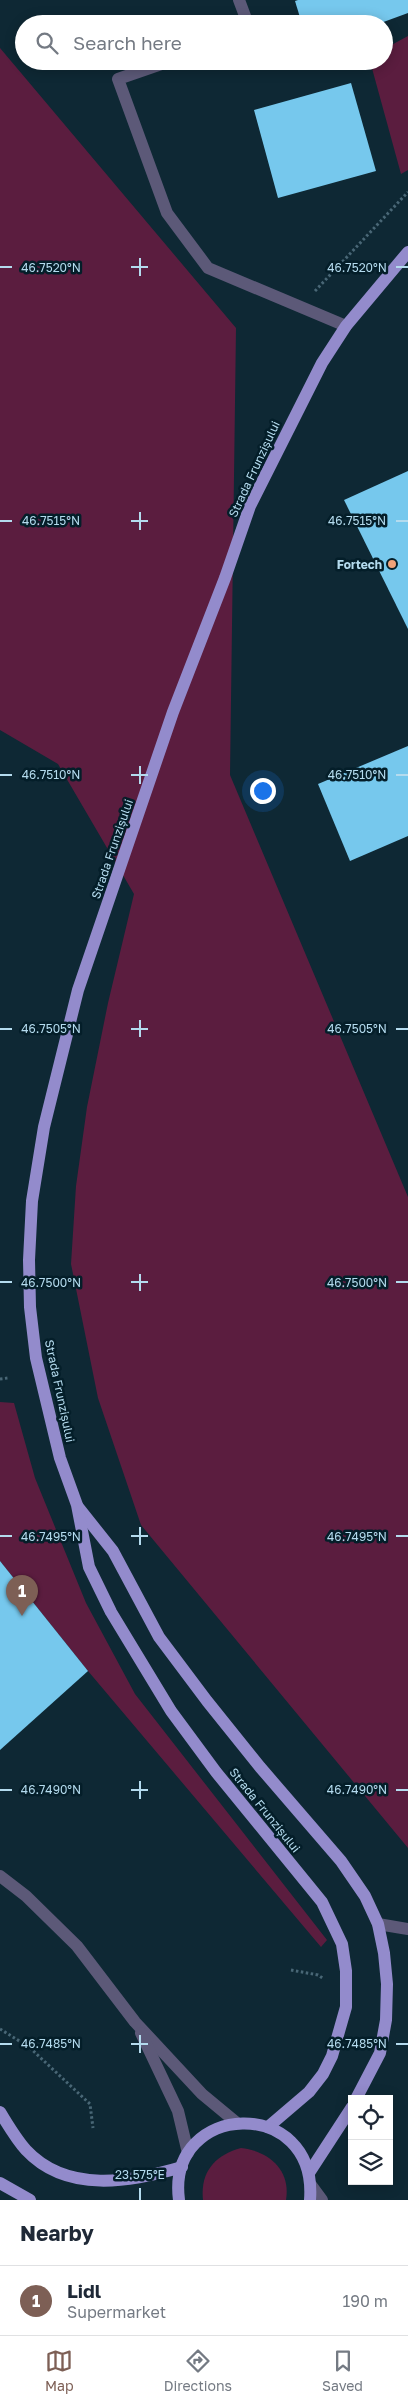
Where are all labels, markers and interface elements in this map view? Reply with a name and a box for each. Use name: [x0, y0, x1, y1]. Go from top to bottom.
search box: [15, 15, 393, 70]
icon: search: [33, 29, 61, 57]
text: Search here: [73, 31, 182, 54]
text: 46.7520°N: [21, 260, 81, 275]
text: 46.7520°N: [327, 260, 387, 275]
street label: Strada Frunzișului: [225, 418, 283, 520]
text: 46.7515°N: [22, 513, 80, 528]
text: 46.7515°N: [328, 513, 386, 528]
place label: Fortech: [337, 557, 382, 572]
marker: Fortech: [386, 558, 398, 570]
text: 46.7510°N: [22, 767, 80, 782]
text: 46.7510°N: [328, 767, 386, 782]
your location: [250, 778, 276, 804]
street label: Strada Frunzișului: [88, 797, 136, 901]
text: 46.7505°N: [21, 1021, 81, 1036]
text: 46.7505°N: [327, 1021, 387, 1036]
text: 46.7500°N: [21, 1275, 81, 1290]
text: 46.7500°N: [327, 1275, 387, 1290]
street label: Strada Frunzișului: [42, 1338, 78, 1444]
text: 46.7495°N: [21, 1529, 81, 1544]
text: 46.7495°N: [327, 1529, 387, 1544]
pin: 1: [6, 1575, 38, 1616]
street label: Strada Frunzișului: [226, 1765, 304, 1855]
text: 46.7490°N: [21, 1782, 81, 1797]
text: 46.7490°N: [327, 1782, 387, 1797]
text: 46.7485°N: [21, 2036, 81, 2051]
text: 46.7485°N: [327, 2036, 387, 2051]
map controls: [348, 2095, 393, 2185]
button: locate: [348, 2095, 393, 2140]
button: layers: [348, 2140, 393, 2185]
text: 23.575°E: [115, 2167, 165, 2182]
text: Nearby: [20, 2220, 94, 2246]
text: Lidl: [67, 2279, 101, 2302]
text: 1: [32, 2291, 40, 2311]
text: 190 m: [342, 2291, 388, 2311]
text: Supermarket: [67, 2302, 166, 2322]
tab: Map: [45, 2347, 74, 2394]
tab: Directions: [164, 2347, 232, 2394]
tab: Saved: [322, 2347, 363, 2394]

